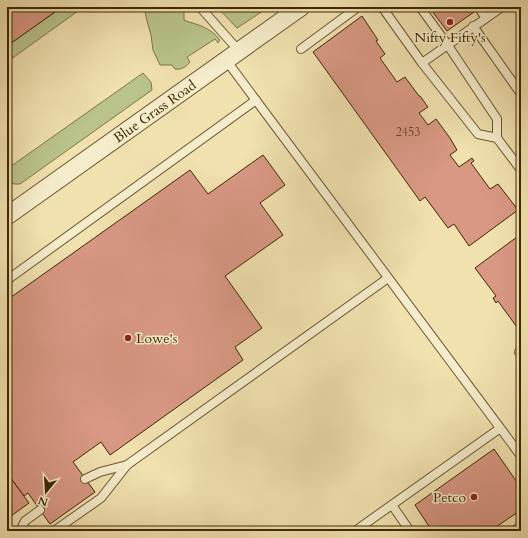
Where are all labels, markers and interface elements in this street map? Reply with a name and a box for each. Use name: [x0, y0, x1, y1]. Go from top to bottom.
marker: Nifty Fifty's: [445, 17, 455, 27]
place label: Nifty Fifty's: [414, 28, 486, 47]
street label: Blue Grass Road: [109, 75, 200, 147]
house number: 2453: [396, 124, 420, 140]
place label: Lowe's: [136, 329, 178, 348]
marker: Lowe's: [123, 333, 133, 343]
north arrow: [26, 472, 66, 512]
place label: Petco: [433, 488, 466, 507]
text: N: [36, 492, 50, 510]
marker: Petco: [469, 492, 479, 502]

